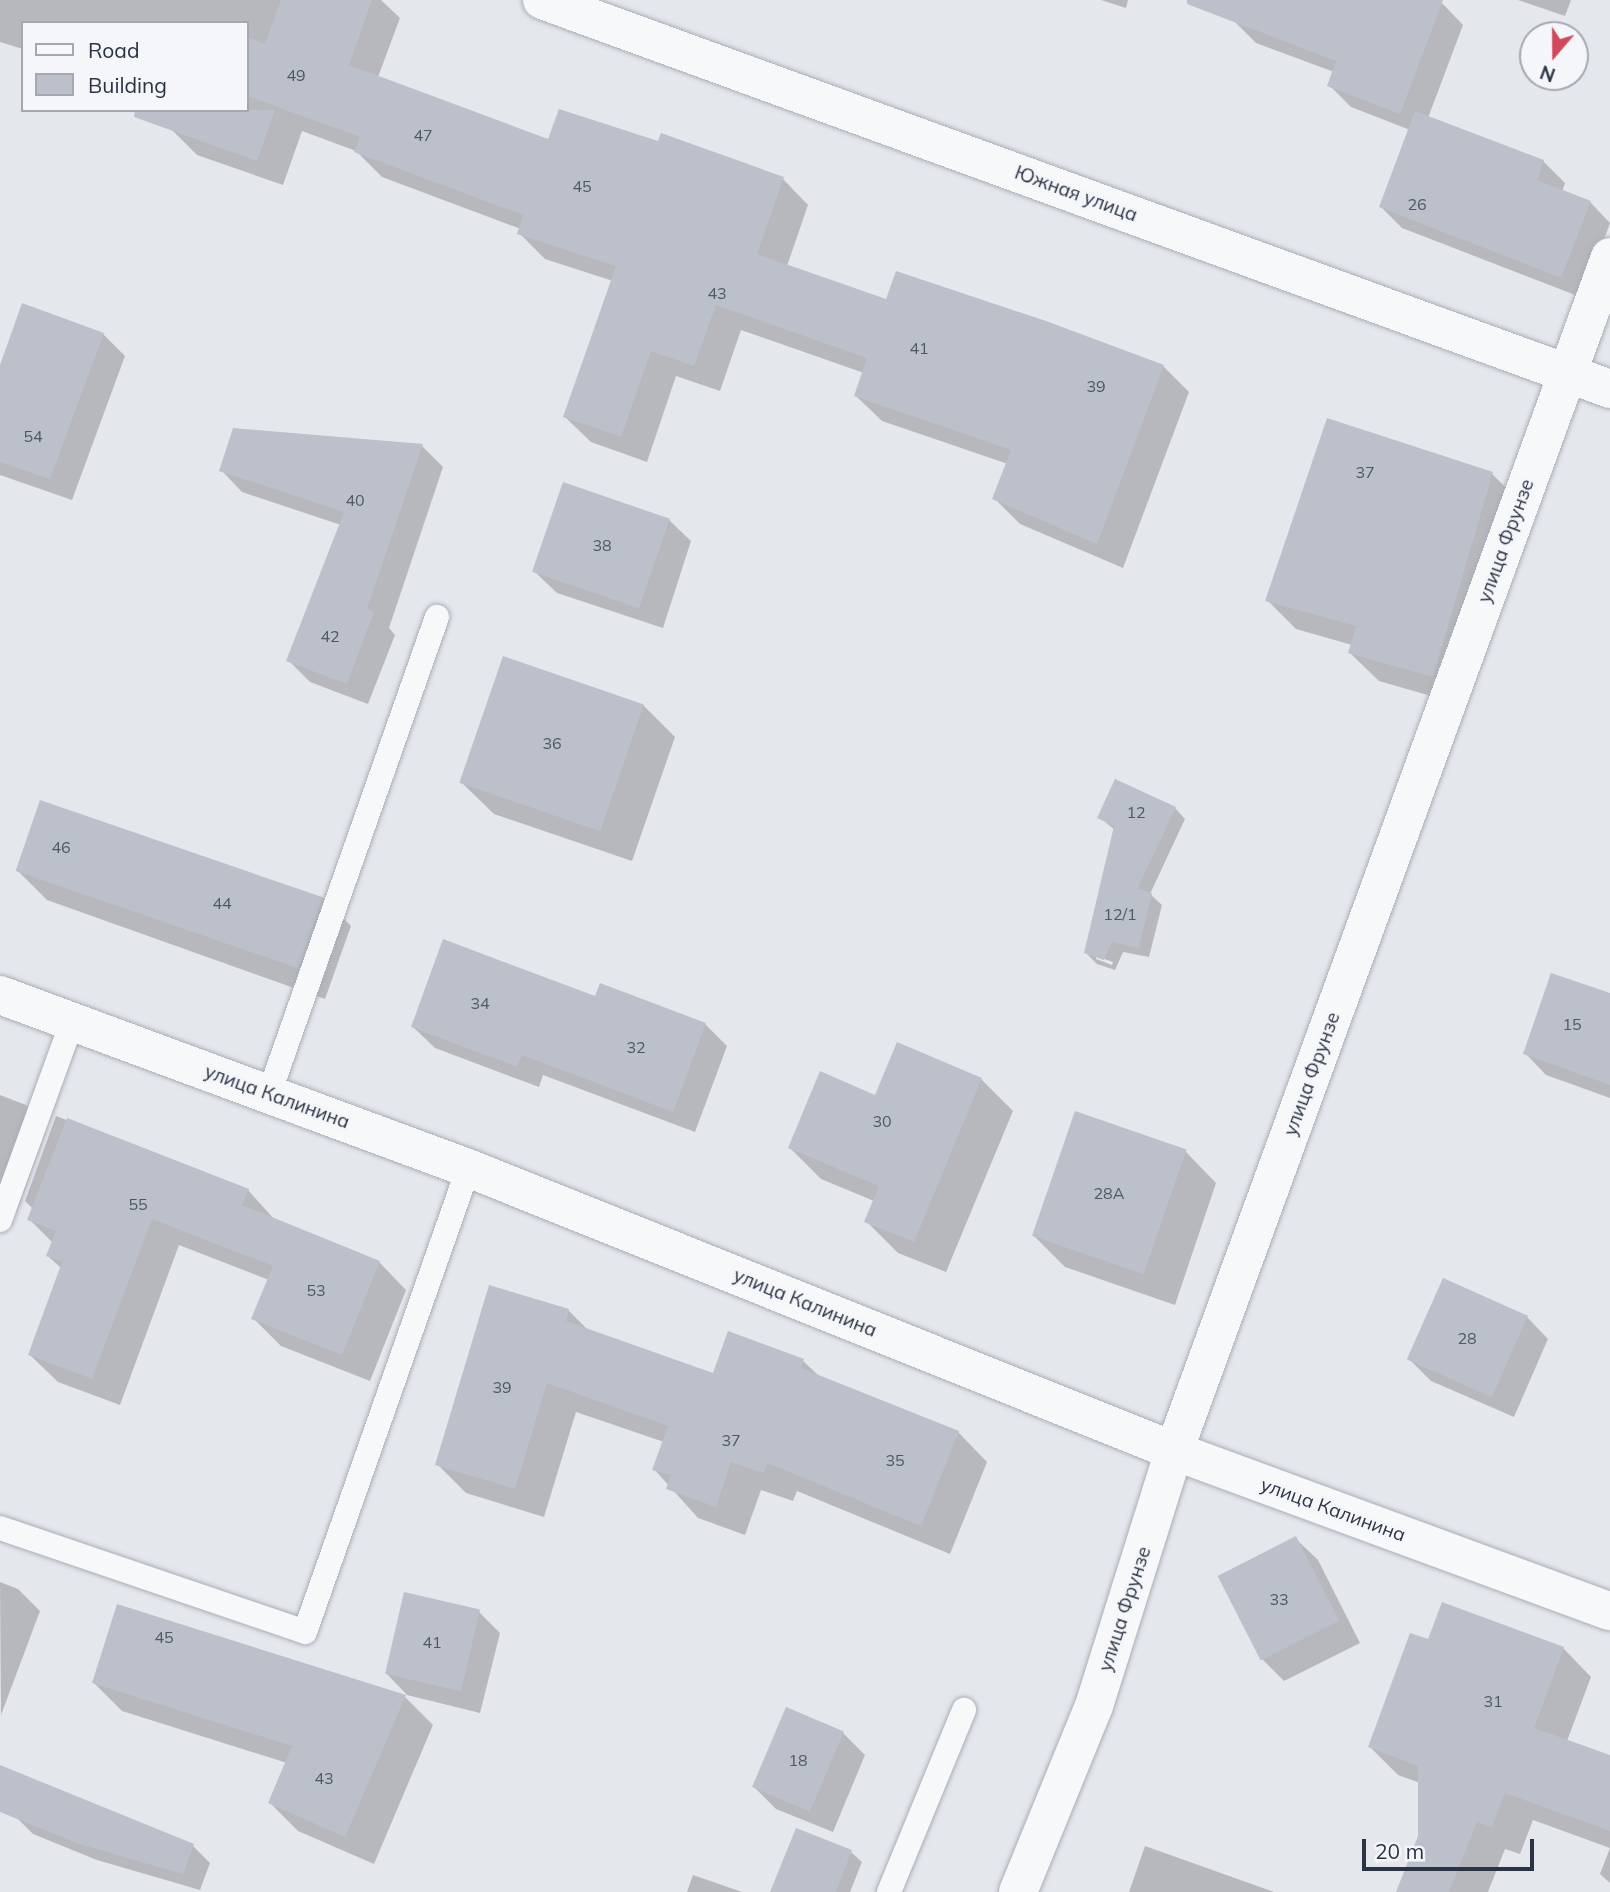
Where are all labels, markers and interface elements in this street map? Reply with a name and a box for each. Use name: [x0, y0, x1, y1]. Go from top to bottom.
legend: [21, 21, 248, 112]
north arrow: [1519, 21, 1589, 91]
text: Road: [88, 37, 139, 63]
text: N: [1537, 60, 1558, 88]
house number: 49: [286, 65, 306, 85]
text: Building: [88, 72, 167, 98]
house number: 47: [413, 125, 433, 145]
street label: Южная улица: [1012, 161, 1140, 227]
house number: 45: [572, 176, 592, 196]
house number: 26: [1407, 194, 1427, 214]
house number: 43: [707, 283, 727, 303]
house number: 41: [909, 338, 929, 358]
house number: 39: [1086, 376, 1106, 396]
house number: 54: [23, 426, 43, 446]
house number: 37: [1355, 462, 1375, 482]
street label: улица Фрунзе: [1473, 476, 1539, 606]
house number: 40: [345, 490, 365, 510]
house number: 38: [592, 535, 612, 555]
house number: 42: [320, 626, 340, 646]
house number: 36: [542, 733, 562, 753]
house number: 12: [1126, 802, 1146, 822]
house number: 46: [51, 837, 71, 857]
house number: 44: [212, 893, 232, 913]
house number: 12/1: [1103, 904, 1137, 924]
house number: 34: [470, 993, 490, 1013]
street label: улица Фрунзе: [1279, 1009, 1345, 1139]
house number: 15: [1562, 1014, 1582, 1034]
house number: 32: [626, 1037, 646, 1057]
street label: улица Калинина: [201, 1060, 353, 1134]
house number: 30: [872, 1111, 892, 1131]
house number: 28А: [1094, 1183, 1124, 1203]
house number: 55: [128, 1194, 148, 1214]
street label: улица Калинина: [730, 1264, 880, 1342]
house number: 53: [306, 1280, 326, 1300]
house number: 28: [1457, 1328, 1477, 1348]
house number: 39: [492, 1377, 512, 1397]
house number: 37: [721, 1430, 741, 1450]
house number: 35: [885, 1450, 905, 1470]
street label: улица Калинина: [1257, 1473, 1409, 1547]
street label: улица Фрунзе: [1094, 1544, 1156, 1674]
house number: 33: [1269, 1589, 1289, 1609]
house number: 45: [154, 1627, 174, 1647]
house number: 41: [422, 1632, 442, 1652]
house number: 31: [1483, 1691, 1503, 1711]
house number: 18: [788, 1750, 808, 1770]
house number: 43: [314, 1768, 334, 1788]
scale bar: [1365, 1826, 1536, 1870]
text: 20 m: [1375, 1838, 1424, 1864]

